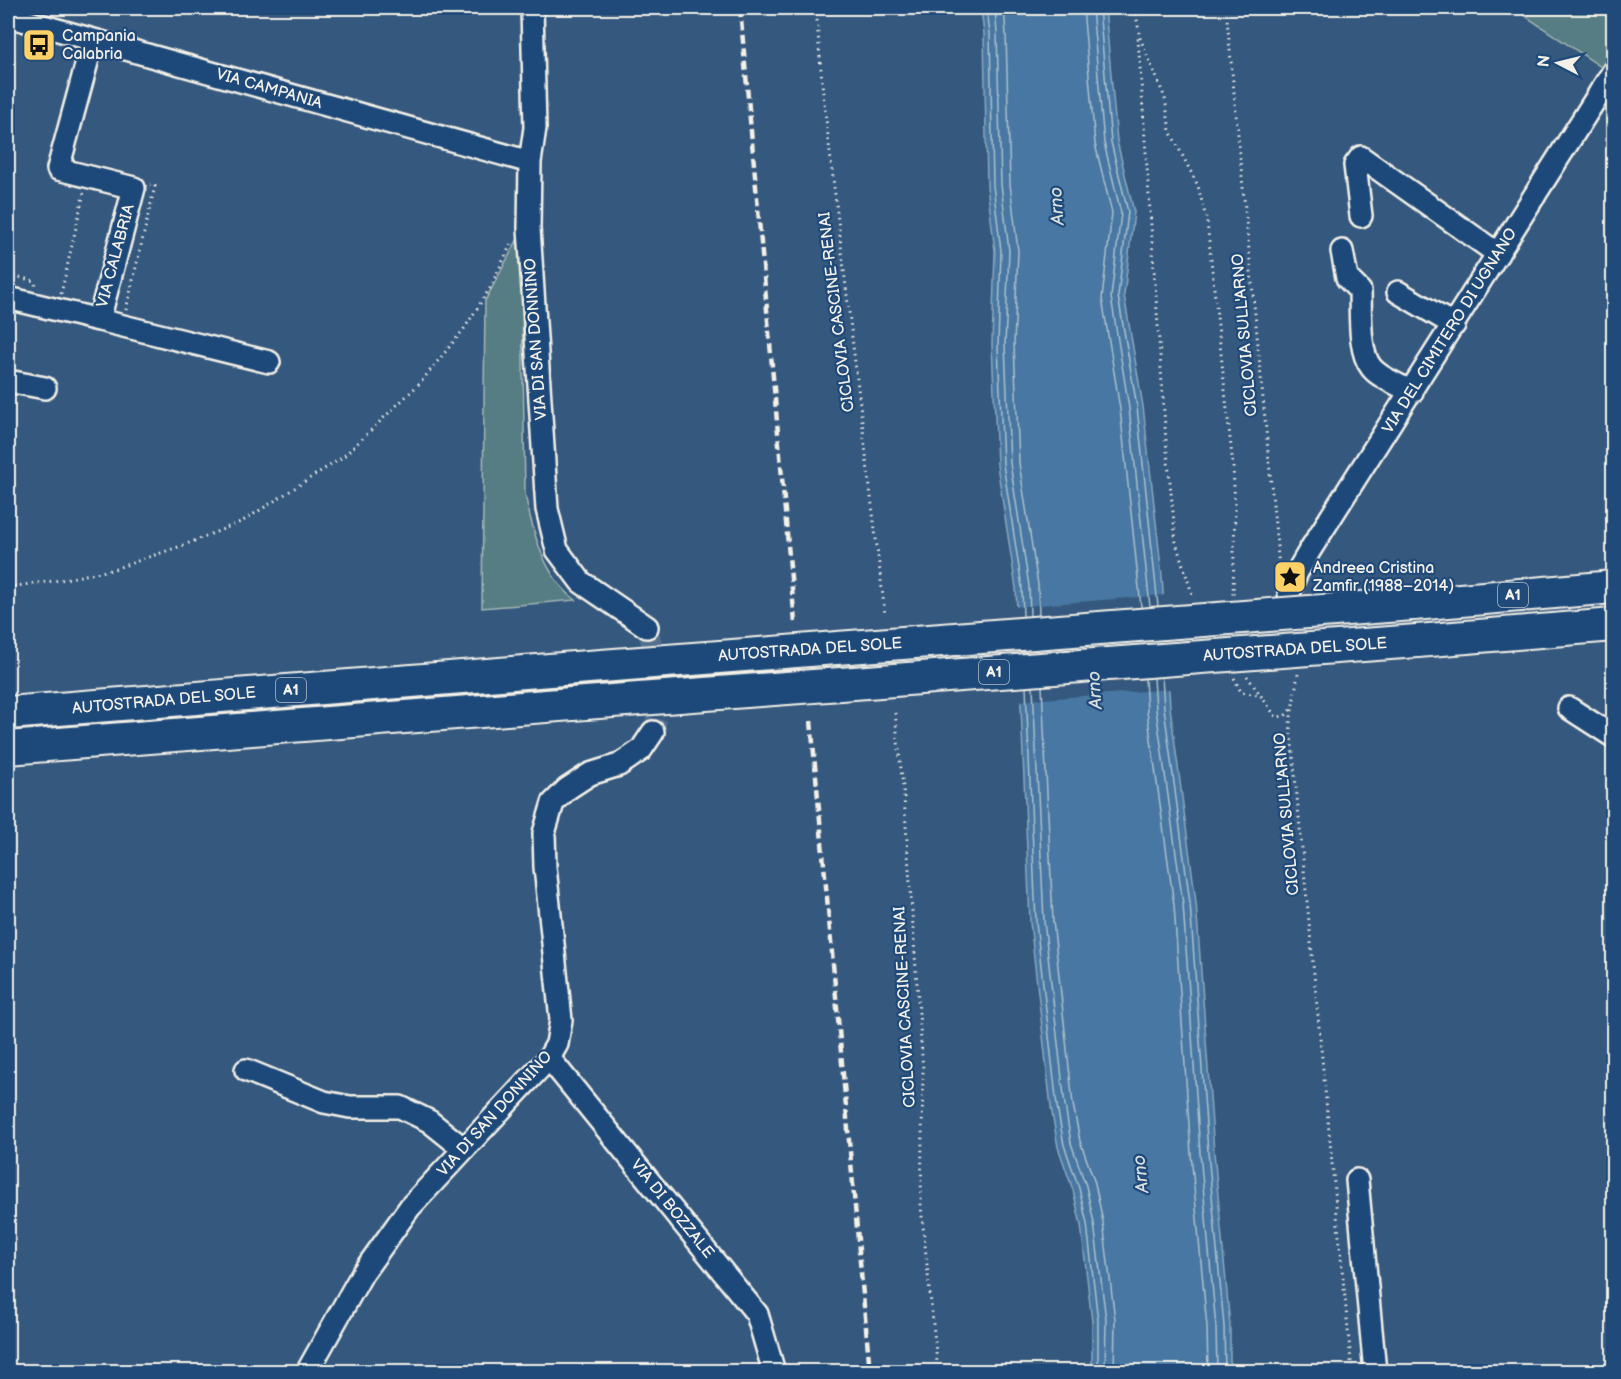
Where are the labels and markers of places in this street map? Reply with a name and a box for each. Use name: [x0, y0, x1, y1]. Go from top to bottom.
bus stop icon: Campania Calabria: [21, 27, 57, 63]
place label: Campania Calabria: [62, 27, 136, 64]
place icon: Andreea Cristina Zamfir (1988–2014): [1272, 559, 1308, 595]
place label: Andreea Cristina Zamfir (1988–2014): [1312, 559, 1454, 596]

